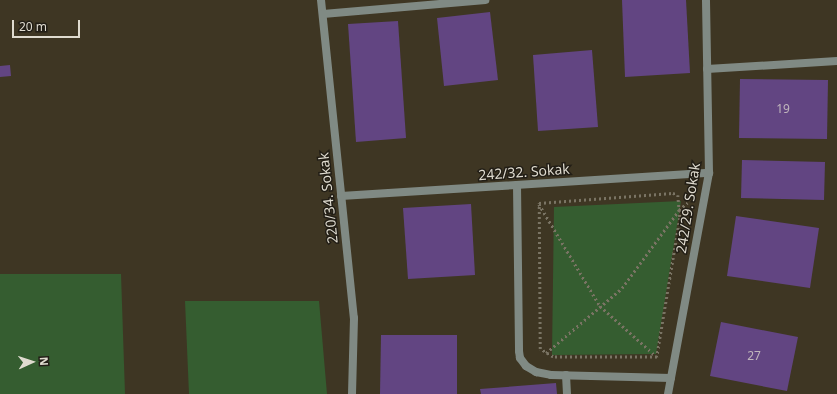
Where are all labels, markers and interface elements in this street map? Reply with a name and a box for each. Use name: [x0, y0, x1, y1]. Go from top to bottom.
scale bar: [14, 12, 82, 38]
text: 20 m: [19, 18, 47, 35]
house number: 19: [776, 102, 790, 116]
street label: 220/34. Sokak: [315, 152, 341, 244]
street label: 242/32. Sokak: [478, 160, 570, 184]
street label: 242/29. Sokak: [673, 161, 703, 255]
north arrow: [12, 342, 52, 382]
house number: 27: [747, 349, 761, 363]
text: N: [37, 356, 52, 366]

